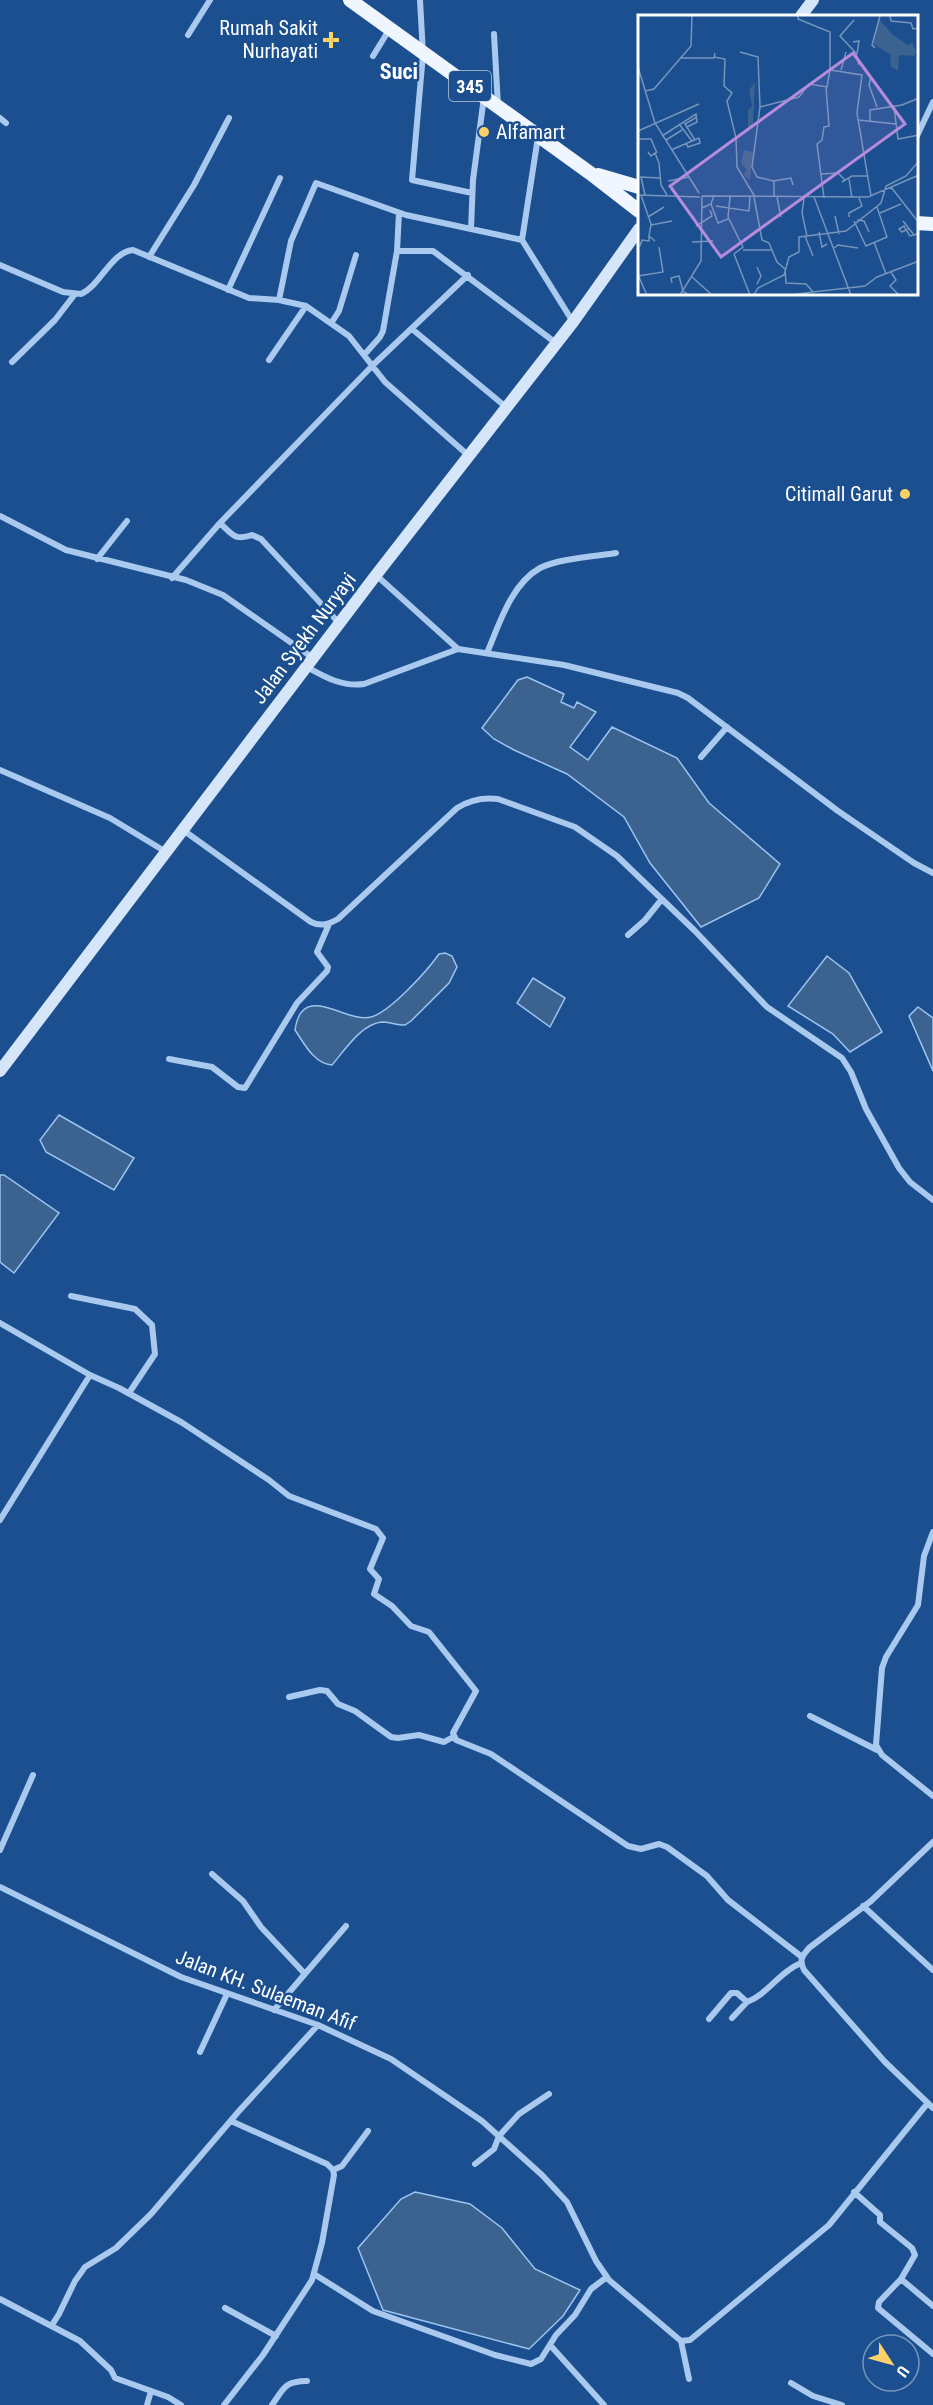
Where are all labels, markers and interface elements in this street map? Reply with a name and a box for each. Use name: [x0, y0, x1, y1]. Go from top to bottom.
inset map: [638, 15, 918, 296]
place label: Rumah Sakit Nurhayati: [219, 16, 318, 63]
marker: Rumah Sakit Nurhayati: [322, 31, 340, 49]
district label: Suci: [380, 59, 418, 84]
road number: 345: [449, 71, 491, 101]
place label: Alfamart: [496, 120, 565, 144]
marker: Alfamart: [477, 125, 491, 139]
place label: Citimall Garut: [785, 482, 893, 506]
marker: Citimall Garut: [898, 487, 912, 501]
street label: Jalan Syekh Nuryayi: [247, 568, 361, 708]
street label: Jalan KH. Sulaeman Afif: [173, 1945, 360, 2036]
north arrow: [861, 2333, 921, 2393]
text: U: [892, 2362, 913, 2381]

